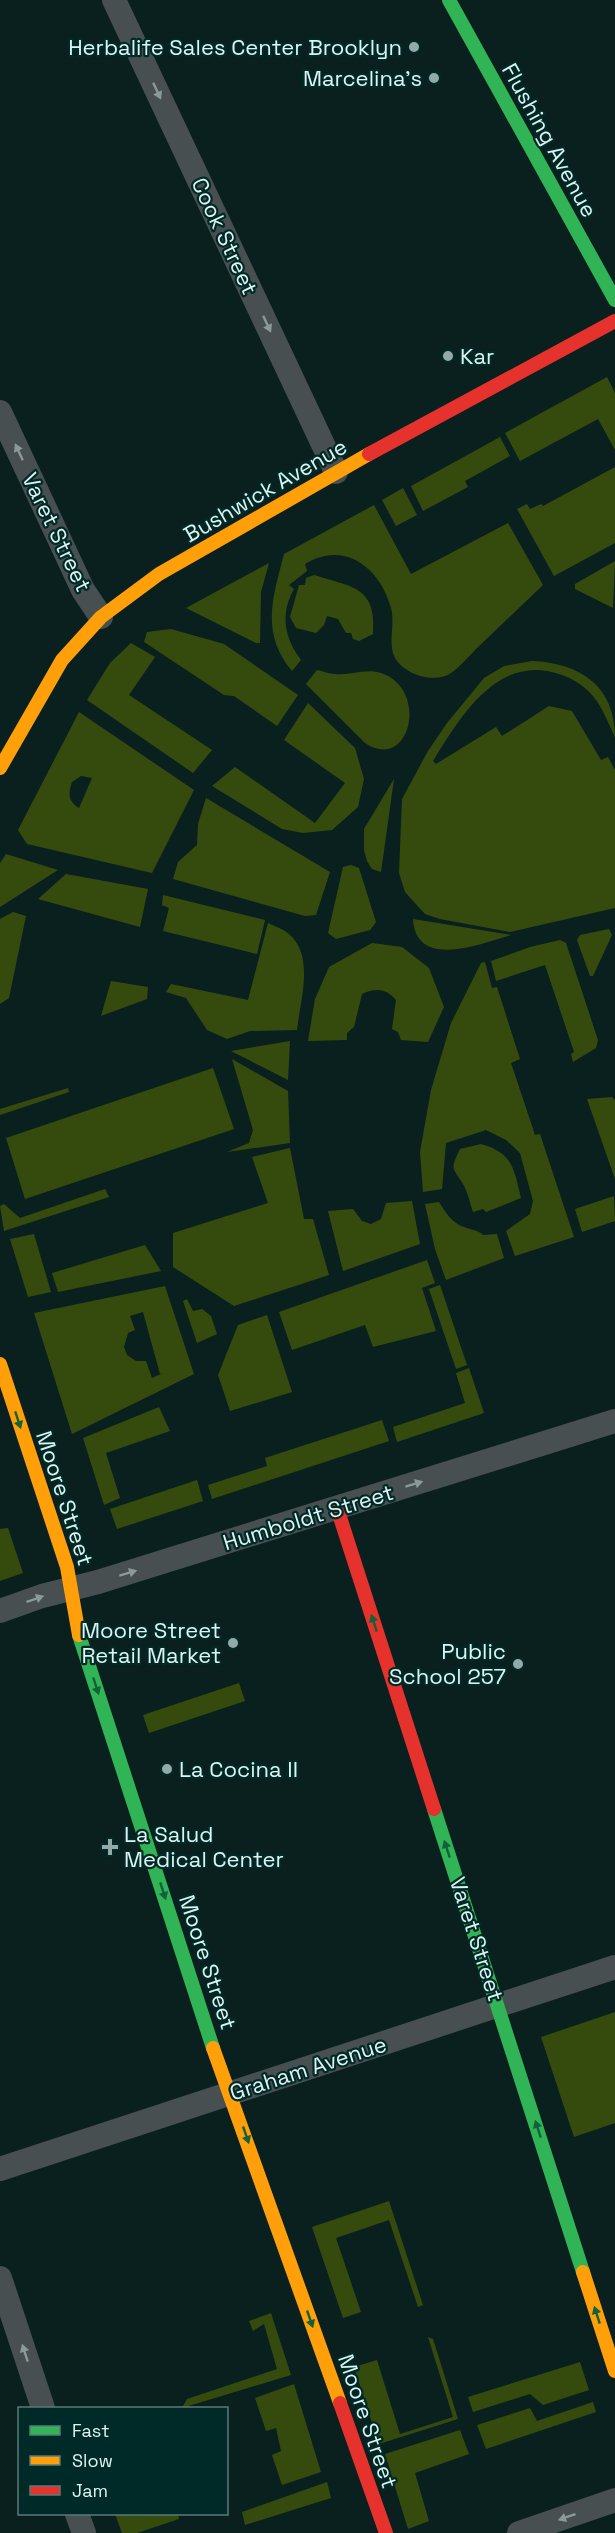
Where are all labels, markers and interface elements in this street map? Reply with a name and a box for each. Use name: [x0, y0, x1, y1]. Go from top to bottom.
place label: Herbalife Sales Center Brooklyn: [68, 33, 402, 61]
marker: Herbalife Sales Center Brooklyn: [407, 40, 421, 54]
street label: Flushing Avenue: [496, 58, 604, 222]
place label: Marcelina's: [303, 64, 422, 92]
marker: Marcelina's: [427, 71, 441, 85]
one-way arrow: [152, 82, 161, 99]
street label: Cook Street: [186, 173, 264, 299]
one-way arrow: [262, 316, 271, 333]
place label: Kar: [460, 342, 494, 370]
marker: Kar: [441, 349, 455, 363]
street label: Bushwick Avenue: [178, 432, 352, 548]
one-way arrow: [14, 444, 23, 461]
street label: Varet Street: [16, 468, 98, 596]
one-way arrow: [14, 1411, 23, 1429]
street label: Moore Street: [30, 1427, 100, 1569]
street label: Humboldt Street: [219, 1478, 397, 1556]
one-way arrow: [405, 1479, 423, 1488]
one-way arrow: [119, 1568, 137, 1577]
one-way arrow: [26, 1593, 44, 1603]
one-way arrow: [369, 1614, 378, 1632]
place label: Moore Street Retail Market: [81, 1616, 221, 1669]
marker: Moore Street Retail Market: [226, 1636, 240, 1650]
place label: Public School 257: [389, 1637, 506, 1690]
marker: Public School 257: [511, 1657, 525, 1671]
one-way arrow: [92, 1677, 102, 1695]
place label: La Cocina II: [179, 1755, 298, 1783]
marker: La Cocina II: [160, 1762, 174, 1776]
place label: La Salud Medical Center: [124, 1820, 284, 1873]
marker: La Salud Medical Center: [101, 1838, 119, 1856]
one-way arrow: [442, 1840, 452, 1858]
street label: Varet Street: [444, 1873, 510, 2005]
one-way arrow: [159, 1882, 168, 1900]
street label: Moore Street: [173, 1891, 243, 2033]
street label: Graham Avenue: [226, 2029, 390, 2107]
one-way arrow: [533, 2120, 542, 2138]
one-way arrow: [241, 2126, 251, 2144]
one-way arrow: [592, 2306, 601, 2324]
one-way arrow: [306, 2310, 316, 2328]
one-way arrow: [19, 2344, 29, 2362]
street label: Moore Street: [332, 2350, 404, 2492]
legend: [18, 2407, 228, 2515]
text: Fast: [72, 2419, 109, 2442]
text: Slow: [72, 2449, 113, 2472]
text: Jam: [72, 2479, 108, 2502]
one-way arrow: [558, 2512, 576, 2522]

